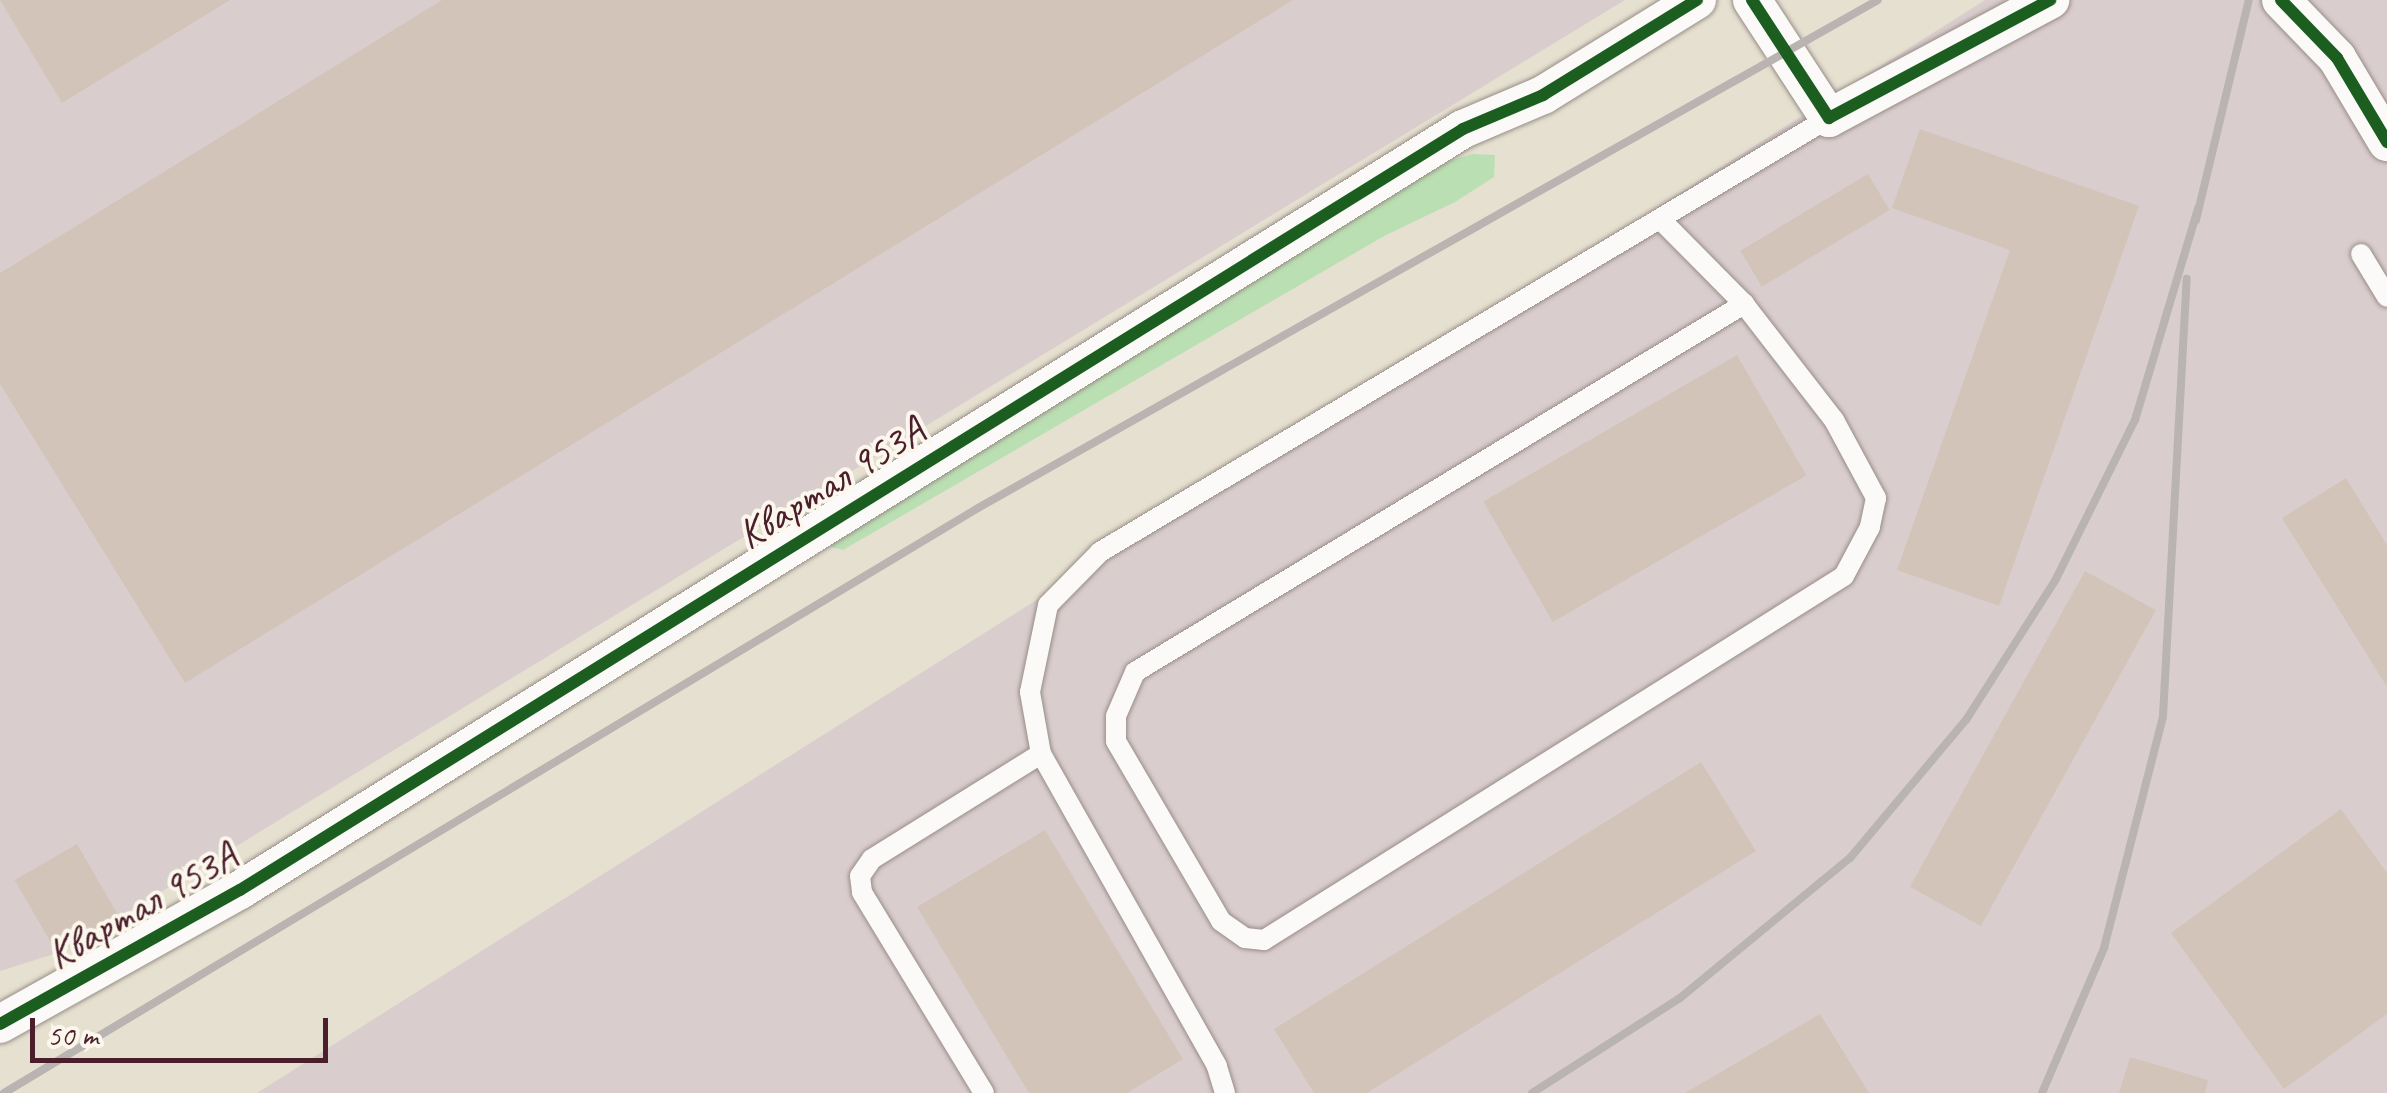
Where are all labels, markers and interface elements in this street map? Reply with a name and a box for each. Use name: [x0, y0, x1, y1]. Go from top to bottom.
street label: Квартал 953А: [728, 406, 934, 560]
street label: Квартал 953А: [38, 831, 246, 981]
scale bar: [35, 998, 332, 1060]
text: 50 m: [47, 1016, 98, 1054]

